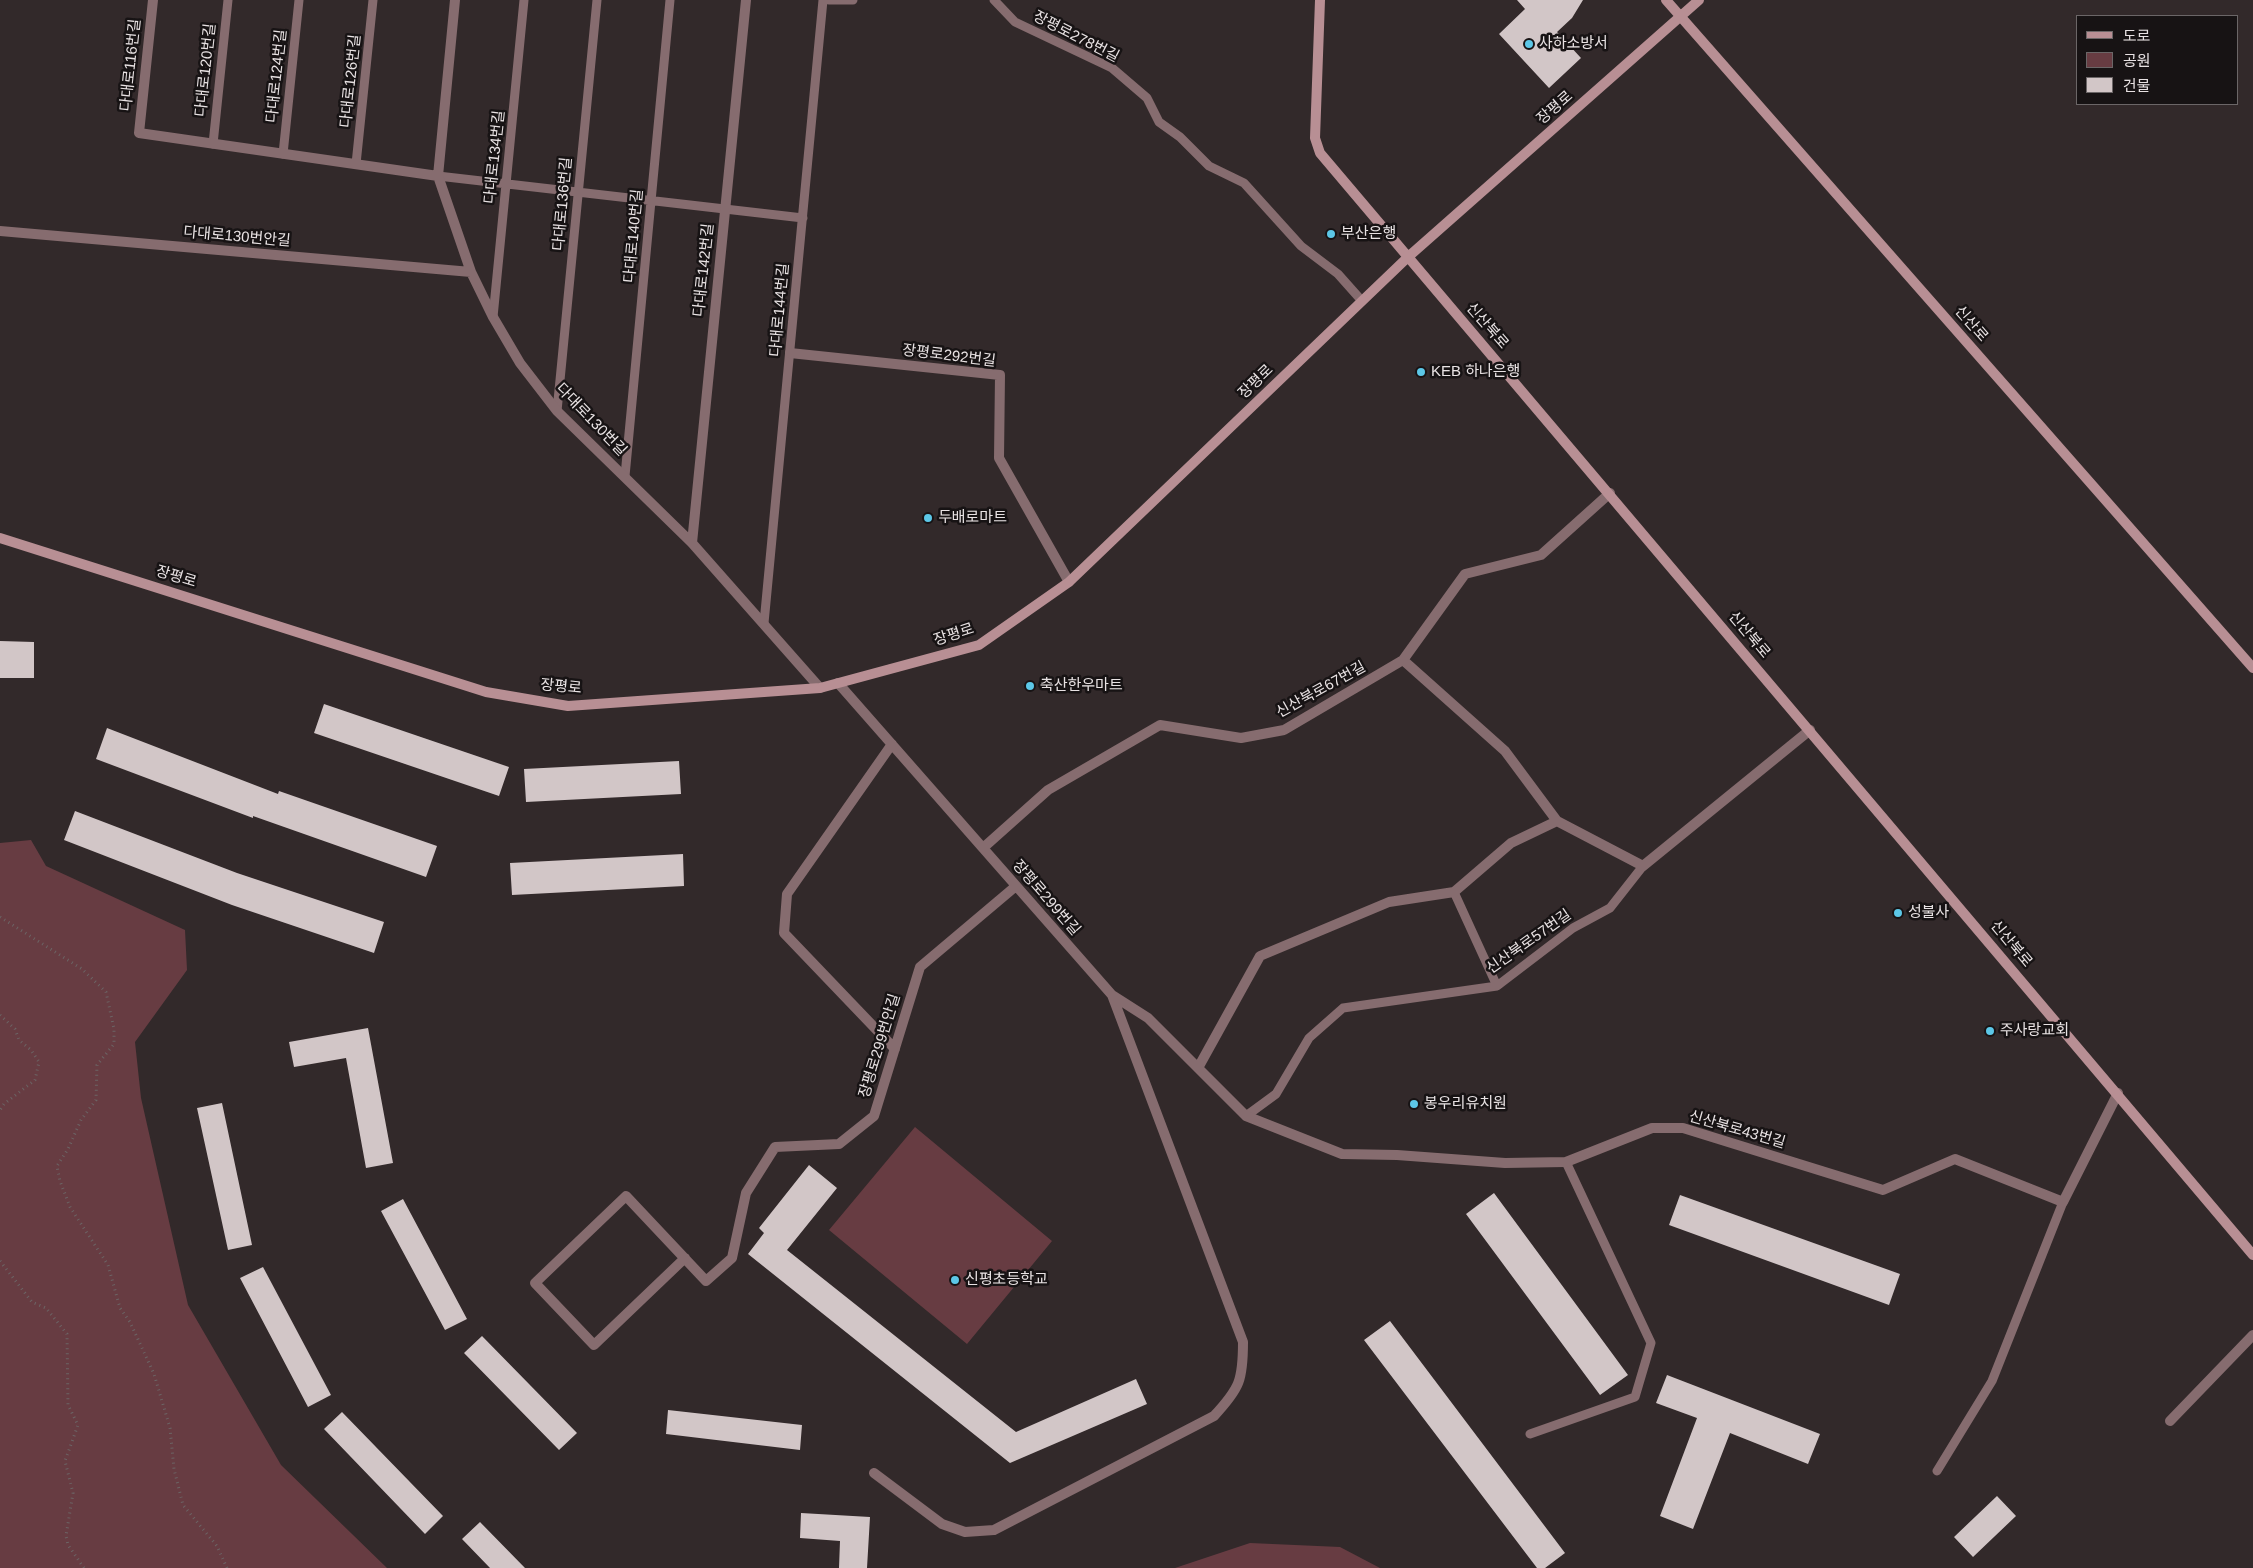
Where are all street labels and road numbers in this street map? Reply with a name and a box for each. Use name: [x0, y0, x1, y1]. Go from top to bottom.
street label: 장평로278번길: [1030, 8, 1122, 66]
street label: 다대로116번길: [117, 18, 145, 112]
street label: 다대로120번길: [192, 22, 220, 118]
street label: 다대로124번길: [263, 28, 291, 124]
street label: 다대로126번길: [337, 33, 365, 129]
street label: 장평로: [1533, 88, 1577, 128]
street label: 다대로134번길: [481, 109, 509, 205]
street label: 다대로136번길: [550, 156, 576, 252]
street label: 다대로140번길: [621, 188, 647, 284]
street label: 다대로142번길: [690, 222, 718, 318]
street label: 다대로130번안길: [183, 223, 291, 251]
street label: 다대로144번길: [767, 262, 793, 358]
street label: 신산북로: [1462, 299, 1512, 353]
street label: 신산로: [1951, 302, 1991, 346]
street label: 장평로292번길: [901, 341, 997, 371]
street label: 장평로: [1235, 361, 1277, 403]
street label: 다대로130번길: [552, 380, 630, 460]
street label: 장평로: [154, 562, 198, 592]
street label: 신산북로: [1724, 608, 1774, 662]
street label: 장평로: [932, 620, 976, 650]
street label: 신산북로67번길: [1273, 658, 1369, 722]
street label: 장평로: [540, 676, 582, 698]
street label: 장평로299번길: [1008, 857, 1084, 939]
street label: 신산북로57번길: [1483, 906, 1575, 978]
street label: 신산북로: [1986, 917, 2036, 971]
street label: 장평로299번안길: [856, 992, 904, 1100]
street label: 신산북로43번길: [1687, 1108, 1787, 1152]

